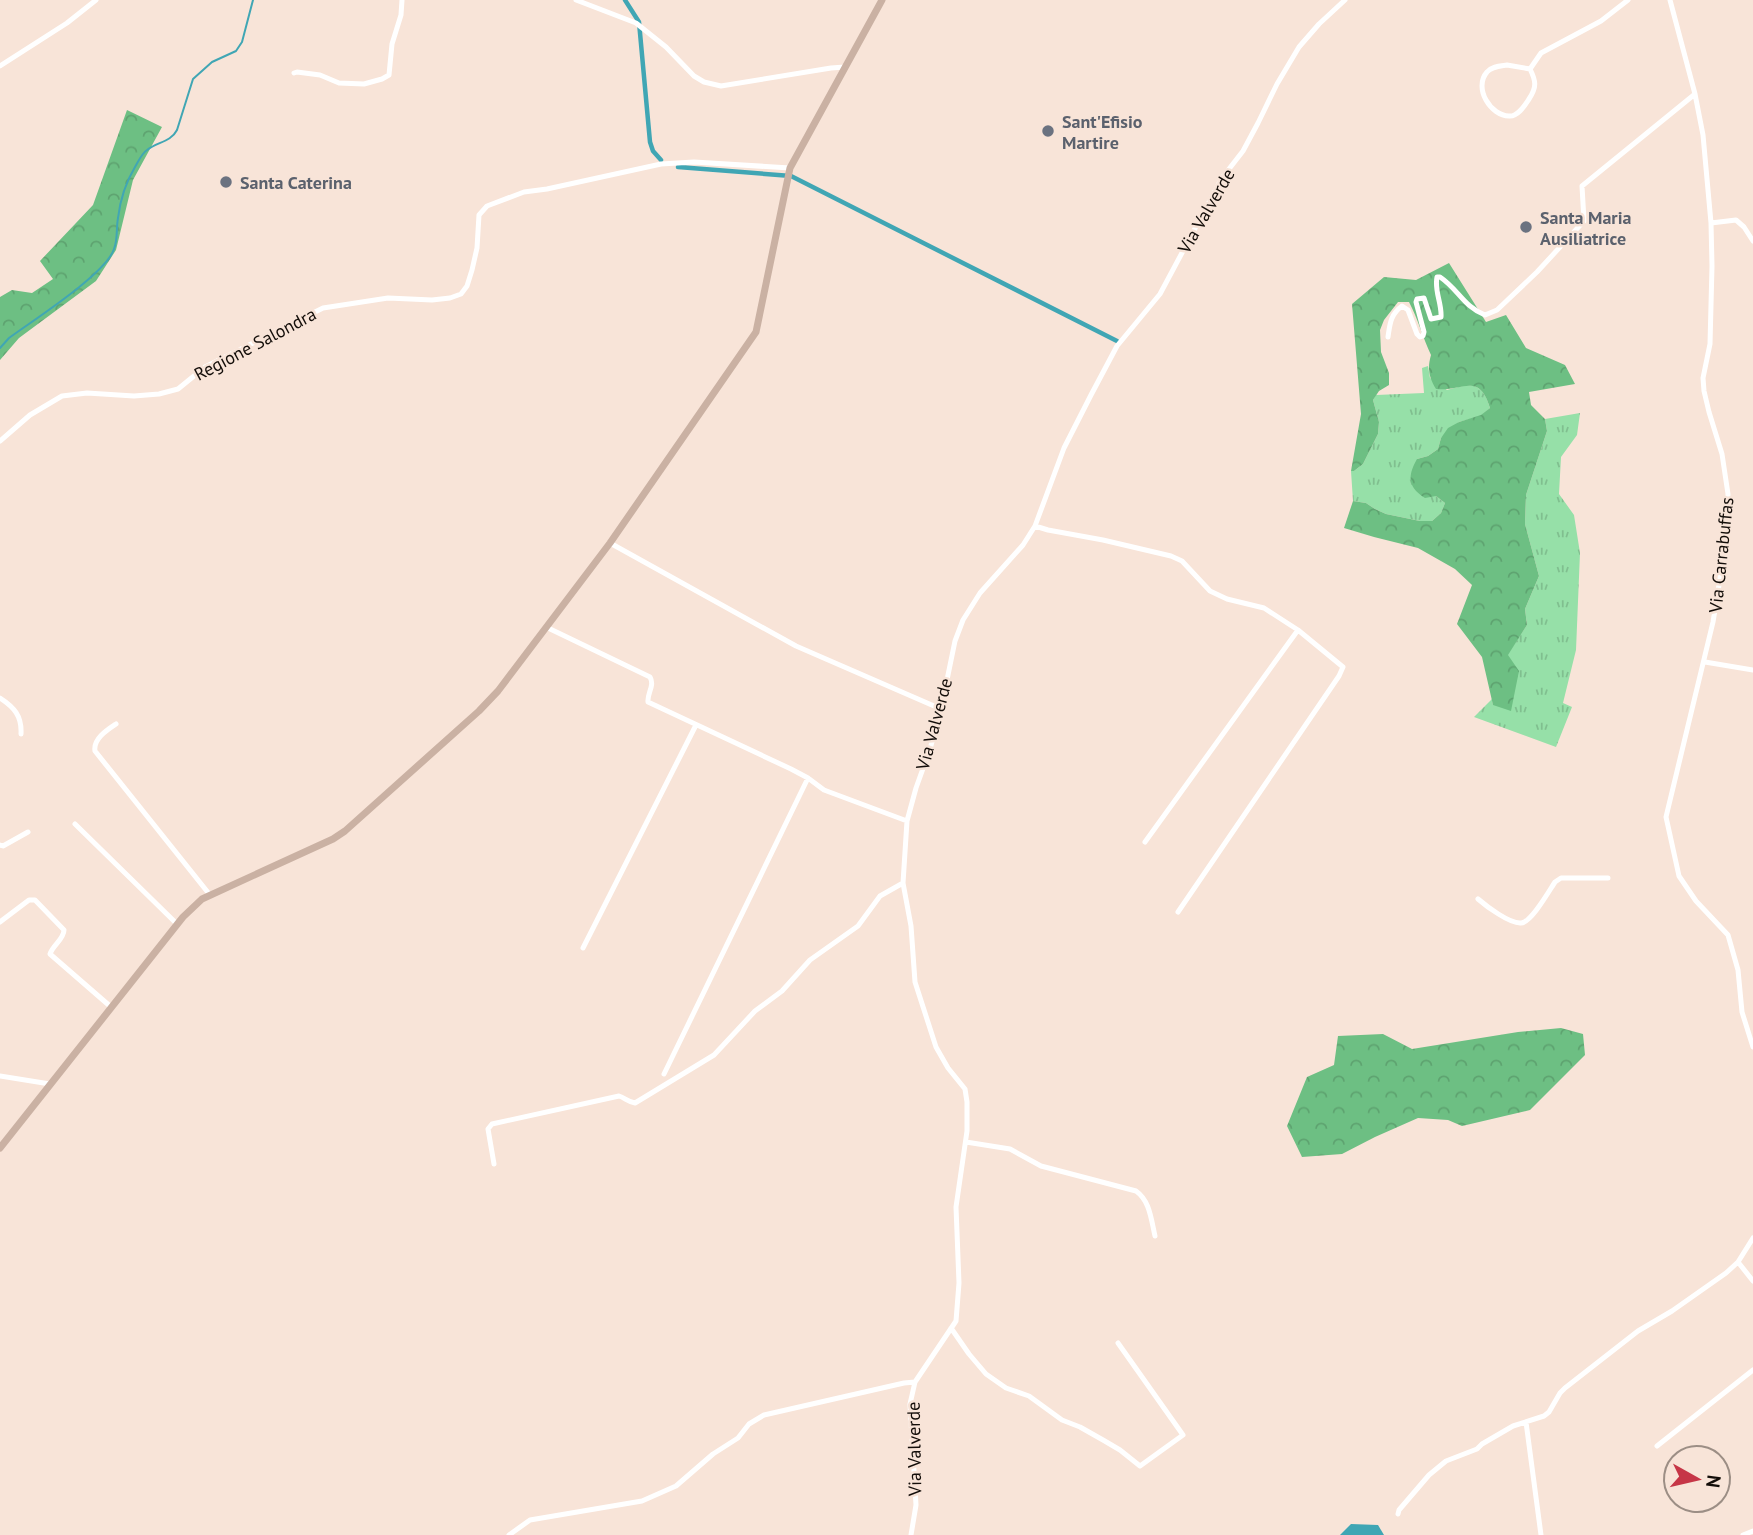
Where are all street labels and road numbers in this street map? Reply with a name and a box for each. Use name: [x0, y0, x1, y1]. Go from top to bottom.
street label: Via Valverde: [1172, 164, 1240, 258]
street label: Regione Salondra: [190, 302, 320, 386]
street label: Via Carrabuffas: [1703, 496, 1739, 615]
street label: Via Valverde: [910, 675, 957, 773]
street label: Via Valverde: [902, 1402, 926, 1497]

